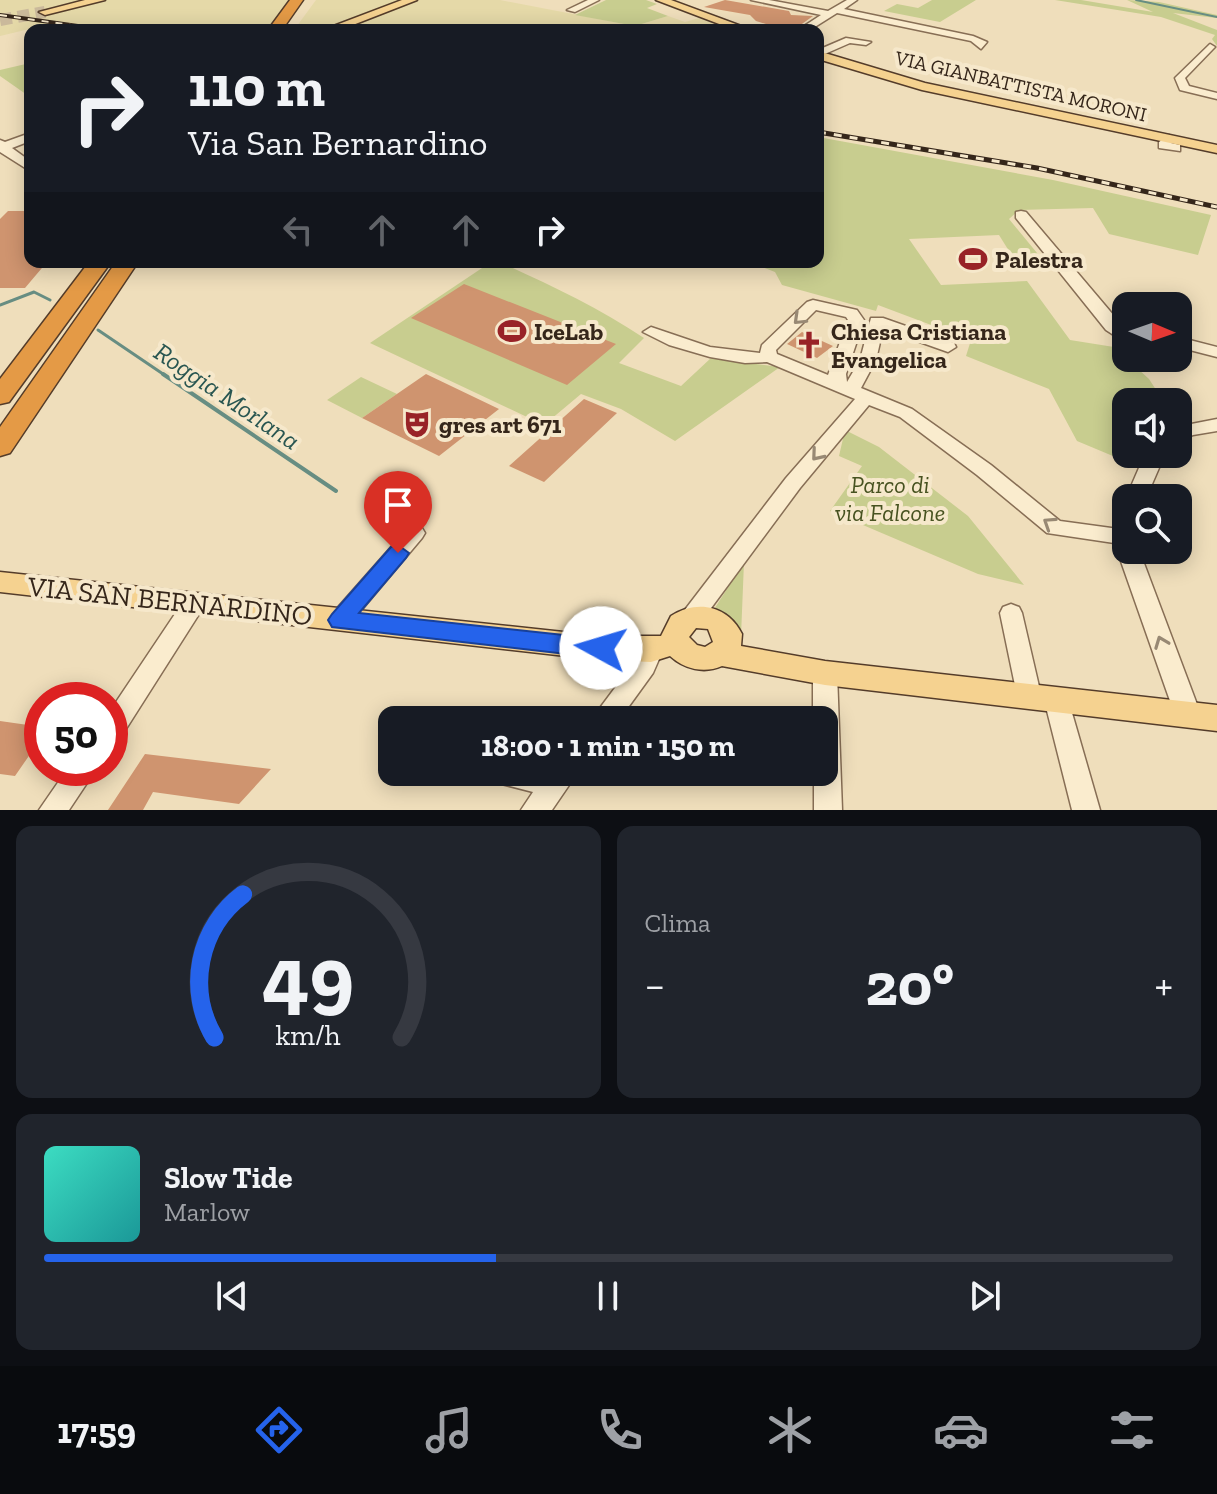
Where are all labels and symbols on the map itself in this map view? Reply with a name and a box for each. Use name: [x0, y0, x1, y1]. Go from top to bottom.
street label: VIA GIANBATTISTA MORONI: [892, 45, 1149, 127]
sports icon: Palestra: [958, 244, 988, 274]
place label: Palestra: [995, 245, 1083, 274]
north arrow: [1112, 292, 1192, 372]
one-way arrow: [794, 310, 808, 324]
sports icon: IceLab: [497, 316, 527, 346]
place label: IceLab: [534, 317, 603, 346]
place label: Chiesa Cristiana Evangelica: [831, 317, 1006, 374]
church icon: Chiesa Cristiana Evangelica: [794, 330, 824, 360]
water label: Roggia Morlana: [148, 335, 306, 457]
theatre icon: gres art 671: [402, 409, 432, 439]
place label: gres art 671: [439, 410, 562, 439]
one-way arrow: [812, 445, 827, 460]
park label: Parco di via Falcone: [835, 470, 945, 527]
pin: [364, 471, 432, 553]
one-way arrow: [1043, 518, 1057, 533]
street label: VIA SAN BERNARDINO: [25, 570, 314, 632]
position arrow: [559, 606, 643, 690]
one-way arrow: [1154, 636, 1171, 650]
speed limit sign: 50: [24, 682, 128, 786]

